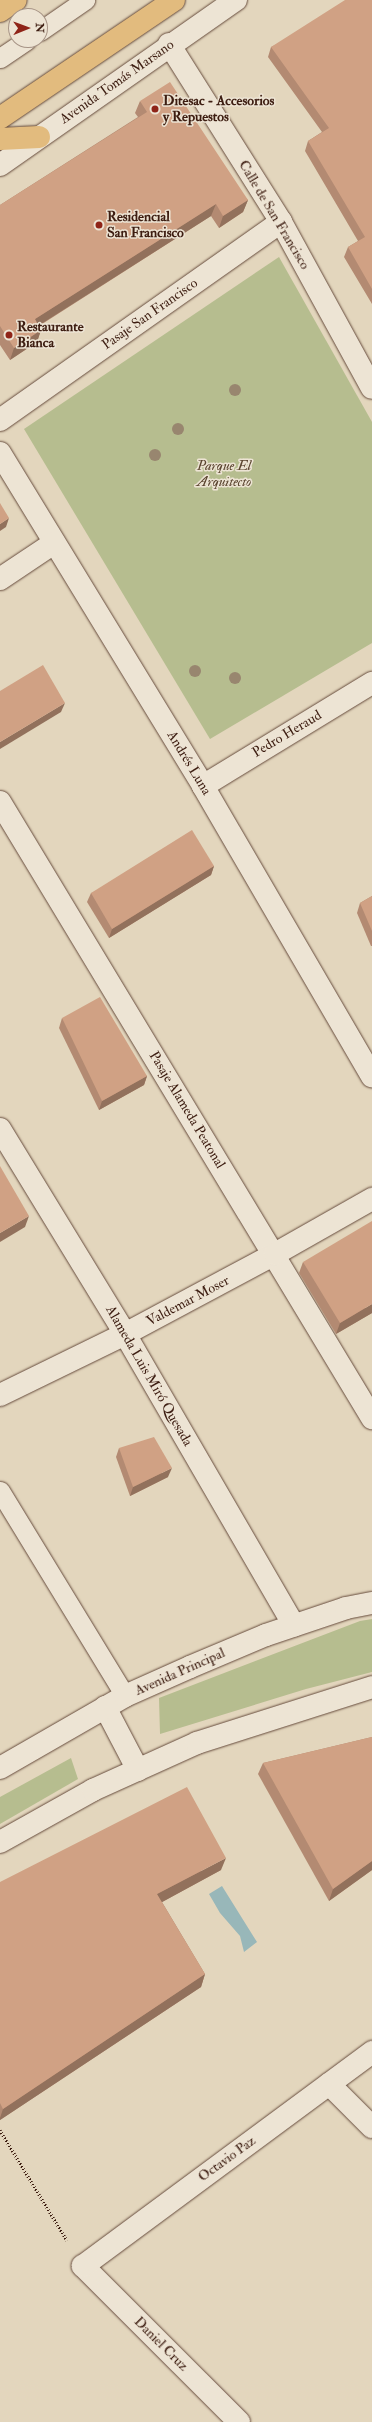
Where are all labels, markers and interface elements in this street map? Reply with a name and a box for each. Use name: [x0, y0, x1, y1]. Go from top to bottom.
north arrow: [8, 8, 48, 48]
text: N: [33, 23, 46, 33]
street label: Avenida Tomás Marsano: [57, 36, 177, 128]
place label: Ditesac - Accesorios y Repuestos: [163, 93, 274, 126]
marker: Ditesac - Accesorios y Repuestos: [150, 104, 160, 114]
street label: Calle de San Francisco: [235, 157, 313, 273]
place label: Residencial San Francisco: [107, 209, 184, 242]
marker: Residencial San Francisco: [94, 220, 104, 230]
street label: Pasaje San Francisco: [99, 275, 201, 353]
place label: Restaurante Bianca: [17, 319, 84, 352]
marker: Restaurante Bianca: [4, 330, 14, 340]
park label: Parque El Arquitecto: [197, 458, 251, 490]
street label: Pedro Heraud: [249, 707, 325, 761]
street label: Andrés Luna: [163, 728, 215, 798]
street label: Pasaje Alameda Peatonal: [145, 1048, 229, 1172]
street label: Valdemar Moser: [144, 1272, 232, 1330]
street label: Alameda Luis Miró Quesada: [102, 1303, 196, 1449]
street label: Avenida Principal: [132, 1645, 228, 1699]
street label: Octavio Paz: [195, 2133, 259, 2185]
street label: Daniel Cruz: [130, 2313, 192, 2375]

